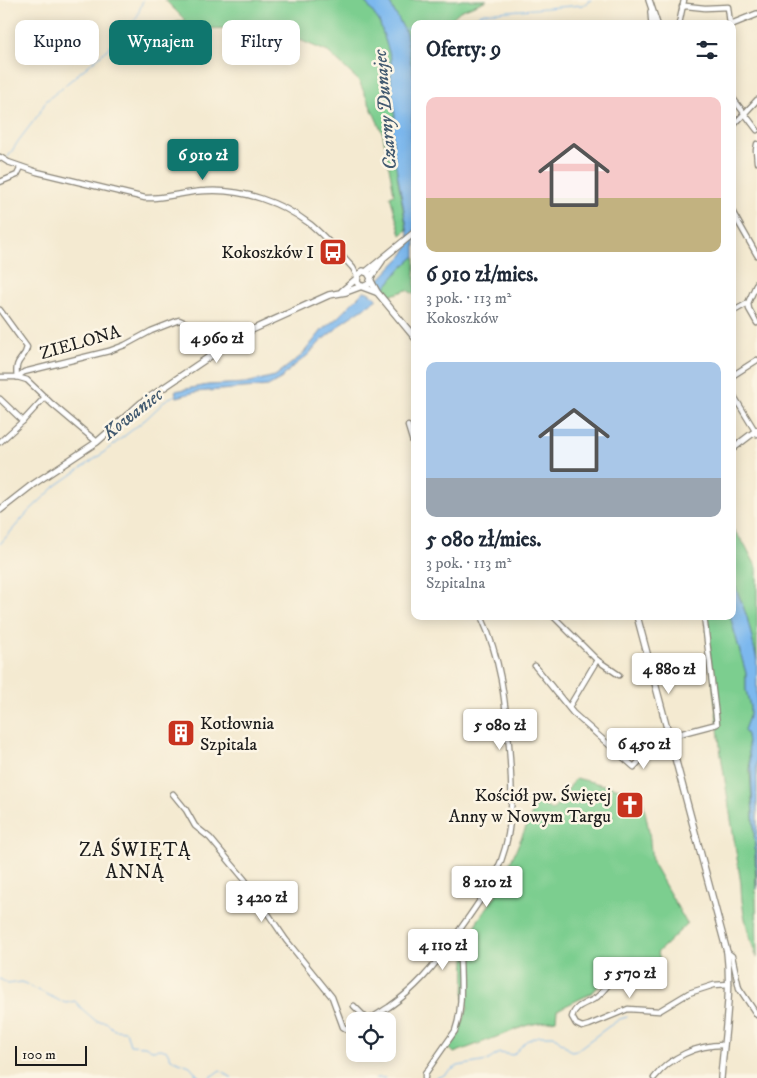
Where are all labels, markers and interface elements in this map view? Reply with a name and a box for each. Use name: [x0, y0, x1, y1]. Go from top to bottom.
chip: Kupno: [15, 20, 99, 65]
chip: Wynajem: [109, 20, 212, 65]
chip: Filtry: [222, 20, 300, 65]
icon: filters: [693, 36, 721, 64]
text: Oferty: 9: [426, 37, 501, 63]
water label: Czarny Dunajec: [369, 47, 402, 171]
icon: home: [529, 130, 619, 220]
pin: 6 910 zł: [151, 138, 255, 181]
text: 6 910 zł: [178, 145, 228, 165]
bus stop icon: Kokoszków I: [318, 237, 348, 267]
place label: Kokoszków I: [221, 242, 314, 264]
text: 6 910 zł/mies.: [426, 262, 538, 288]
text: 3 pok. · 113 m²: [426, 288, 511, 308]
text: Kokoszków: [426, 308, 498, 328]
street label: ZIELONA: [37, 321, 124, 365]
pin: 4 960 zł: [165, 322, 269, 364]
text: 4 960 zł: [191, 328, 243, 348]
water label: Kowaniec: [97, 383, 169, 446]
icon: home: [529, 395, 619, 485]
text: 5 080 zł/mies.: [426, 527, 542, 553]
text: 3 pok. · 113 m²: [426, 553, 511, 573]
text: Szpitalna: [426, 573, 485, 593]
pin: 4 880 zł: [617, 652, 721, 695]
text: 4 880 zł: [643, 659, 695, 679]
pin: 5 080 zł: [448, 708, 552, 751]
place label: Kotłownia Szpitala: [200, 713, 275, 756]
text: 5 080 zł: [474, 715, 526, 735]
building icon: Kotłownia Szpitala: [166, 718, 196, 748]
pin: 6 450 zł: [592, 728, 696, 770]
text: 6 450 zł: [618, 734, 670, 754]
place label: Kościół pw. Świętej Anny w Nowym Targu: [449, 784, 611, 828]
church icon: Kościół pw. Świętej Anny w Nowym Targu: [615, 790, 645, 820]
district label: ZA ŚWIĘTĄ ANNĄ: [79, 837, 191, 884]
pin: 8 210 zł: [435, 866, 539, 908]
text: 8 210 zł: [463, 872, 511, 892]
pin: 3 420 zł: [210, 880, 314, 923]
text: 3 420 zł: [237, 887, 287, 907]
pin: 4 110 zł: [391, 928, 495, 971]
text: 4 110 zł: [419, 935, 467, 955]
pin: 5 570 zł: [578, 956, 682, 999]
text: 5 570 zł: [604, 963, 656, 983]
map controls: [346, 1012, 396, 1062]
button: locate: [346, 1012, 396, 1062]
scale bar: [15, 1043, 88, 1066]
text: 100 m: [22, 1046, 56, 1064]

